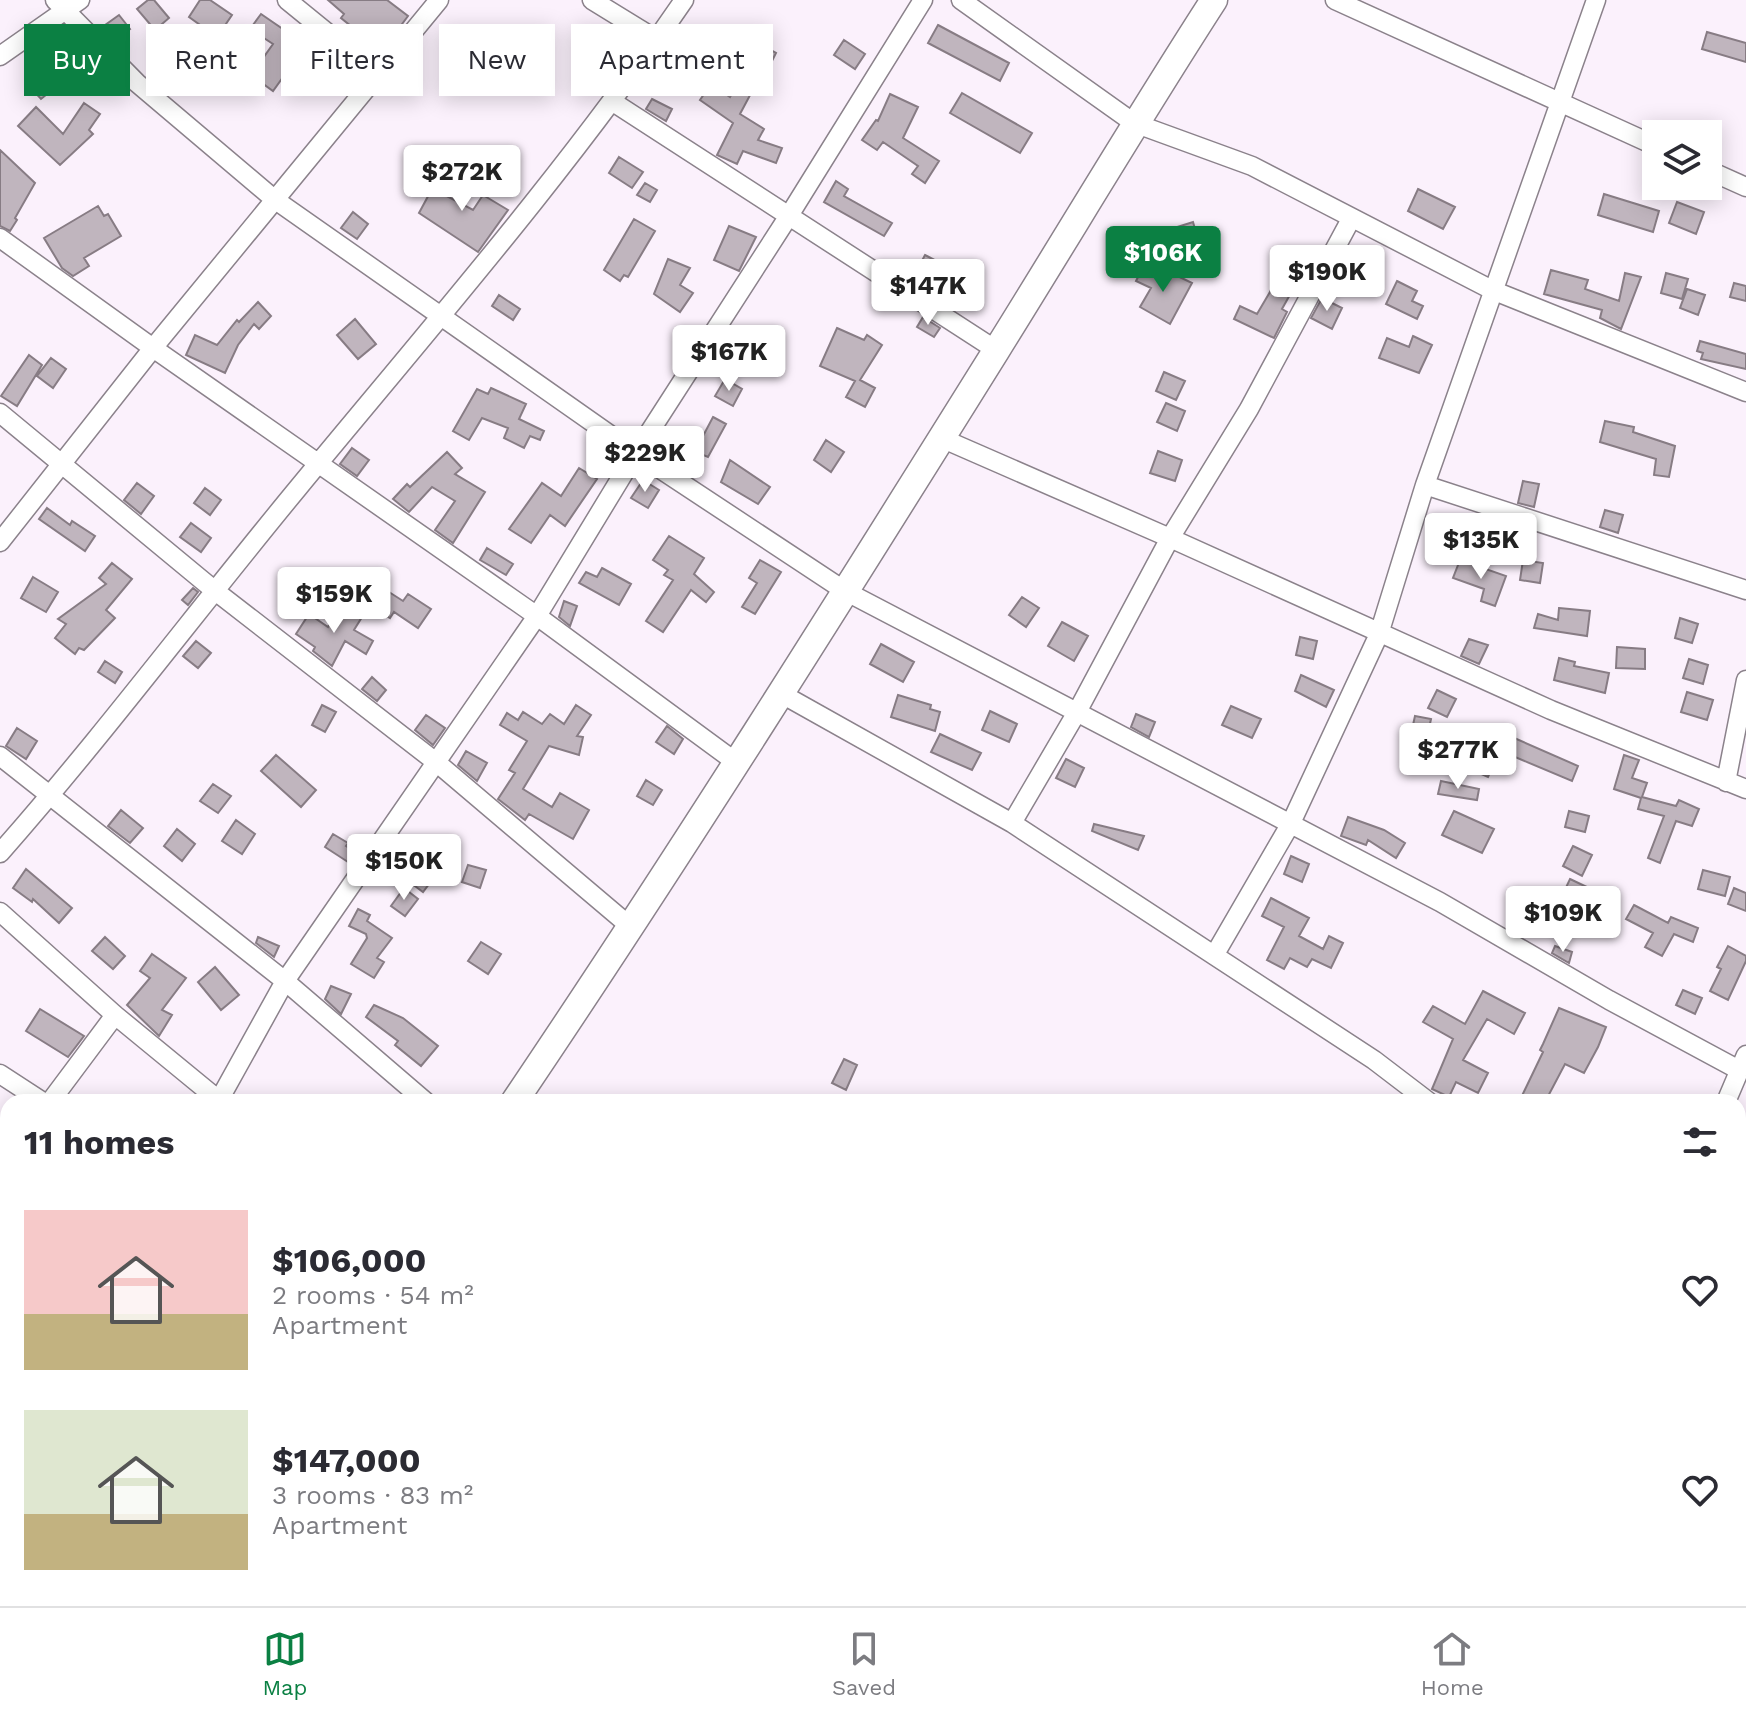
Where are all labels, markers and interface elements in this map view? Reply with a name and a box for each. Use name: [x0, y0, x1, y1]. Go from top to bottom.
chip: Buy: [24, 24, 130, 96]
chip: Rent: [146, 24, 265, 96]
chip: Filters: [281, 24, 423, 96]
chip: New: [439, 24, 555, 96]
chip: Apartment: [571, 24, 773, 96]
map controls: [1642, 120, 1722, 200]
button: layers: [1642, 120, 1722, 200]
pin: $272K: [406, 145, 518, 213]
text: $272K: [421, 156, 503, 186]
pin: $106K: [1107, 226, 1219, 294]
text: $106K: [1124, 237, 1202, 267]
pin: $190K: [1271, 245, 1383, 313]
text: $190K: [1288, 256, 1366, 286]
pin: $147K: [872, 259, 984, 327]
text: $147K: [889, 270, 967, 300]
pin: $167K: [673, 325, 785, 393]
text: $167K: [690, 336, 768, 366]
pin: $229K: [589, 426, 701, 494]
text: $229K: [604, 437, 686, 467]
pin: $135K: [1425, 513, 1537, 581]
text: $135K: [1443, 524, 1519, 554]
pin: $159K: [278, 567, 390, 635]
text: $159K: [295, 578, 373, 608]
pin: $277K: [1402, 723, 1514, 791]
text: $277K: [1417, 734, 1499, 764]
pin: $150K: [348, 834, 460, 902]
text: $150K: [365, 845, 443, 875]
pin: $109K: [1507, 886, 1619, 954]
text: $109K: [1524, 897, 1602, 927]
icon: filters: [1678, 1120, 1722, 1164]
text: 11 homes: [24, 1122, 174, 1162]
text: $106,000: [272, 1240, 427, 1280]
icon: home: [88, 1242, 184, 1338]
icon: heart: [1678, 1268, 1722, 1312]
text: 2 rooms · 54 m²: [272, 1280, 474, 1310]
text: Apartment: [272, 1310, 408, 1340]
text: $147,000: [272, 1440, 421, 1480]
icon: home: [88, 1442, 184, 1538]
icon: heart: [1678, 1468, 1722, 1512]
text: 3 rooms · 83 m²: [272, 1480, 473, 1510]
text: Apartment: [272, 1510, 408, 1540]
tab: Map: [262, 1627, 307, 1700]
tab: Saved: [832, 1627, 896, 1700]
tab: Home: [1421, 1627, 1484, 1700]

